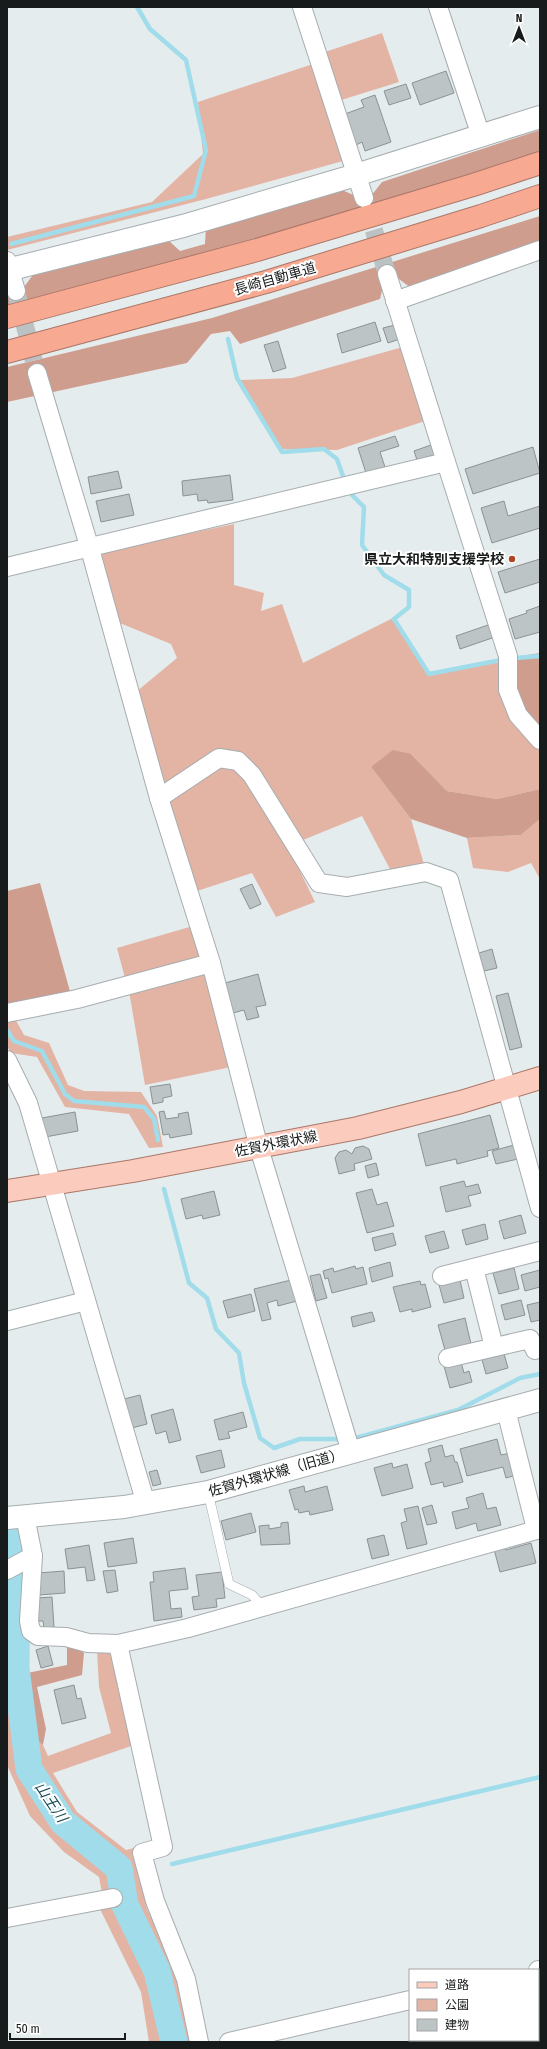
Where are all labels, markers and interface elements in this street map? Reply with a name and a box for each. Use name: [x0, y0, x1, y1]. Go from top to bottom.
north arrow: [499, 8, 539, 48]
text: N: [516, 12, 522, 25]
street label: 長崎自動車道: [232, 259, 318, 299]
place label: 県立大和特別支援学校: [364, 551, 504, 568]
marker: 県立大和特別支援学校: [507, 554, 517, 564]
street label: 佐賀外環状線: [233, 1128, 319, 1160]
street label: 佐賀外環状線（旧道）: [206, 1446, 346, 1500]
water label: 山王川: [31, 1778, 72, 1827]
legend: [409, 1969, 539, 2041]
text: 道路: [445, 1978, 469, 1992]
text: 公園: [445, 1998, 469, 2012]
scale bar: [10, 2015, 125, 2041]
text: 建物: [445, 2018, 469, 2032]
text: 50 m: [16, 2022, 40, 2036]

